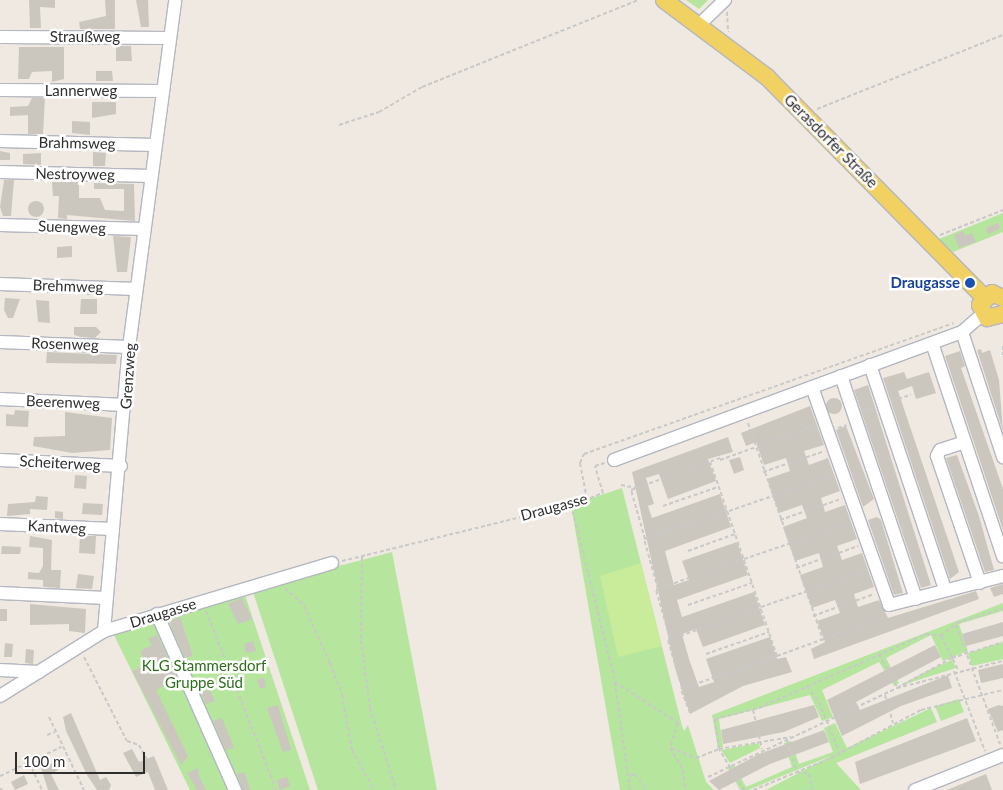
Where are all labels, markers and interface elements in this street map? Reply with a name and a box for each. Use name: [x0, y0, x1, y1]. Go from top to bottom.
street label: Straußweg: [50, 28, 120, 46]
street label: Lannerweg: [45, 82, 117, 100]
street label: Gerasdorfer Straße: [780, 90, 882, 192]
street label: Brahmsweg: [38, 133, 116, 153]
street label: Nestroyweg: [35, 164, 115, 184]
street label: Suengweg: [38, 217, 106, 237]
place label: Draugasse: [890, 274, 960, 292]
street label: Brehmweg: [32, 276, 104, 296]
marker: Draugasse: [964, 277, 976, 289]
street label: Rosenweg: [31, 334, 99, 354]
street label: Grenzweg: [117, 342, 139, 410]
street label: Beerenweg: [26, 392, 100, 412]
street label: Scheiterweg: [19, 452, 101, 474]
street label: Draugasse: [519, 489, 589, 525]
street label: Kantweg: [27, 516, 87, 538]
street label: Draugasse: [128, 594, 198, 632]
park label: KLG Stammersdorf Gruppe Süd: [142, 656, 266, 691]
scale bar: [18, 742, 148, 774]
text: 100 m: [23, 752, 65, 770]

